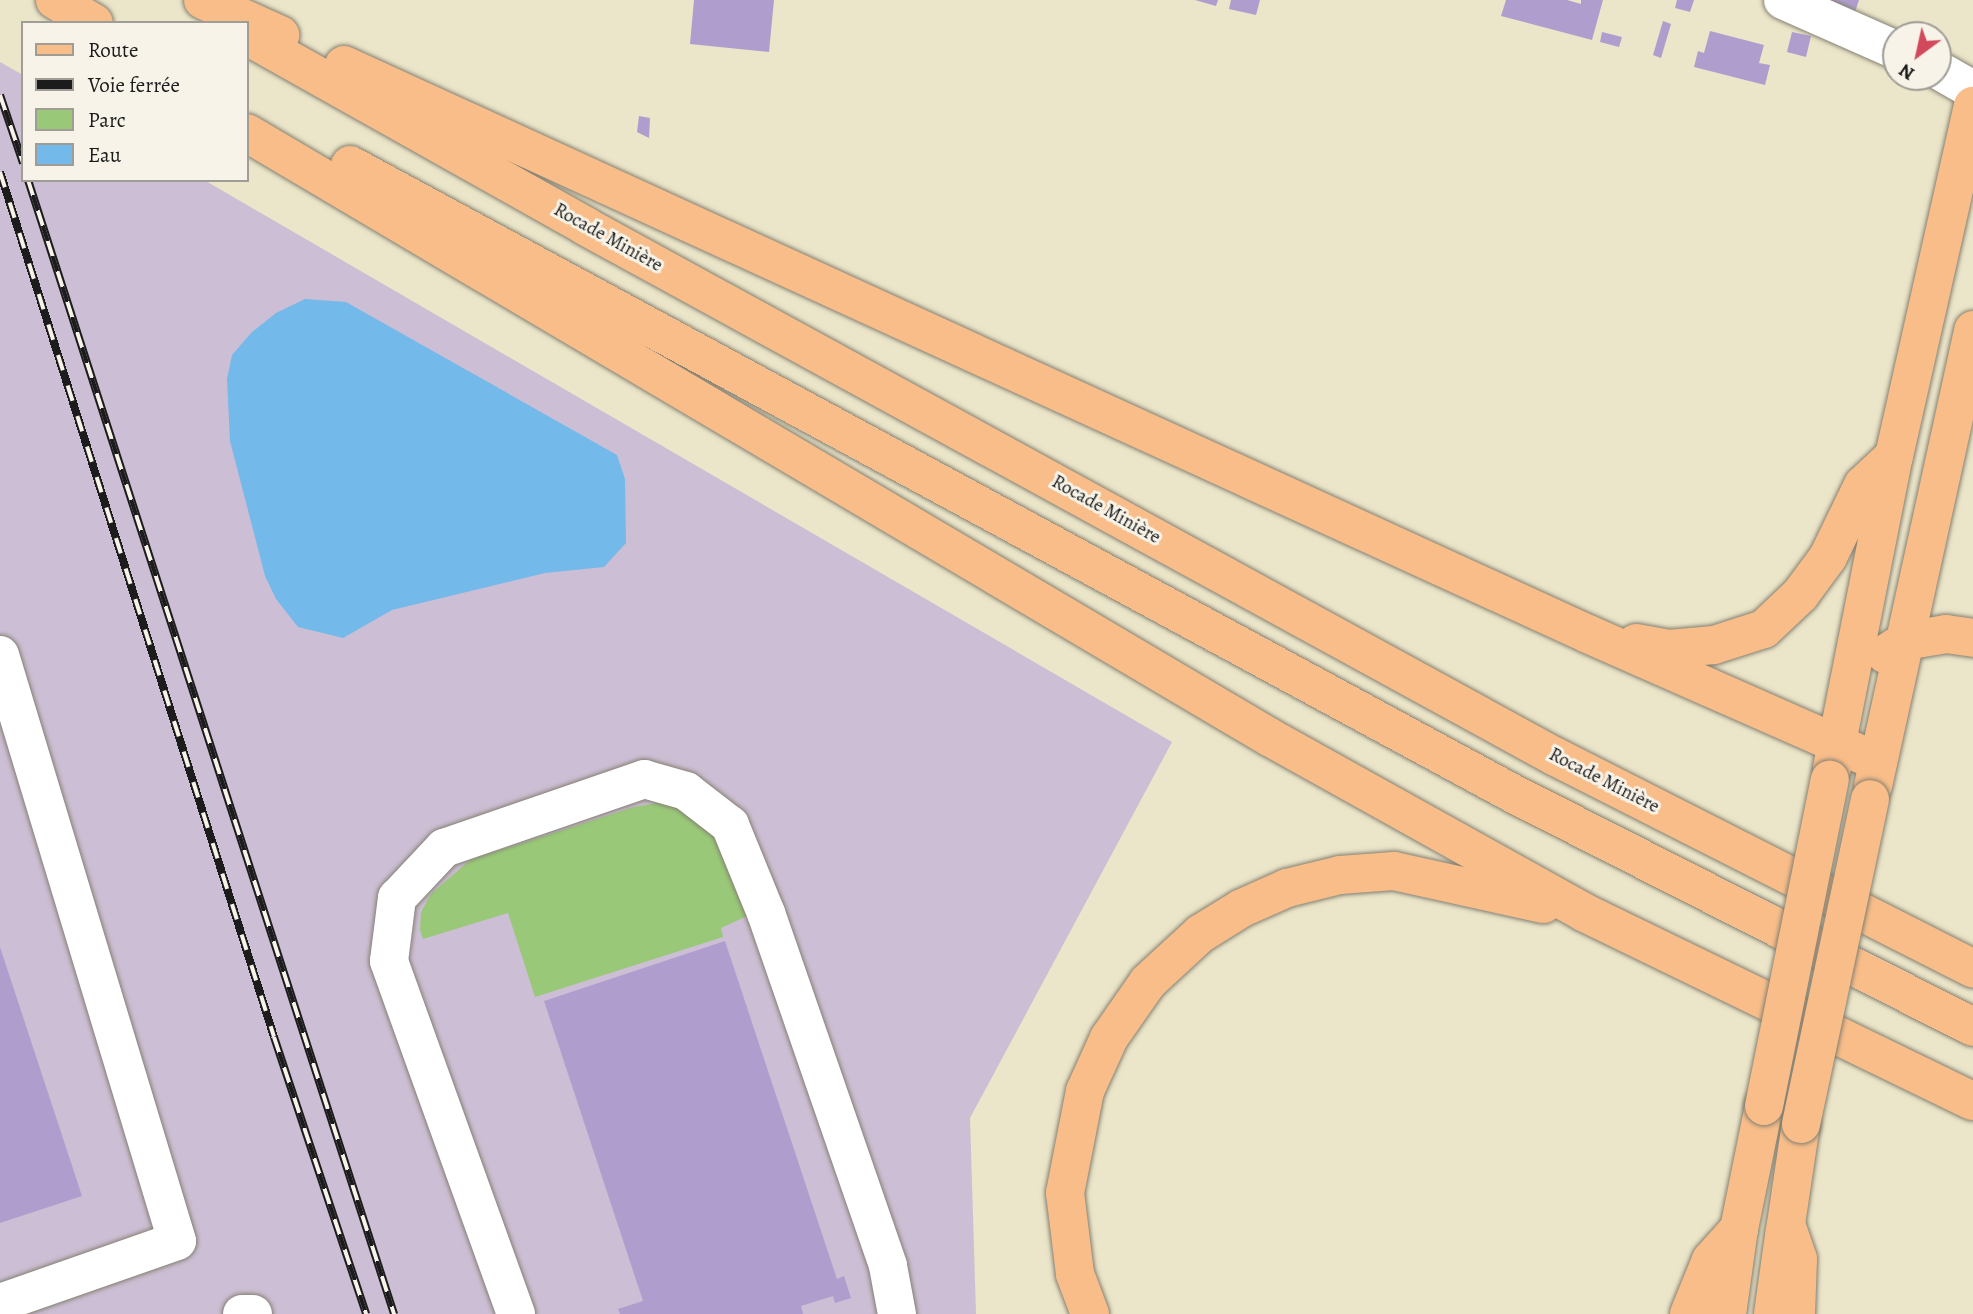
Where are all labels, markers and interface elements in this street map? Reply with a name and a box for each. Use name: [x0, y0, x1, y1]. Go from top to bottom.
legend: [21, 21, 248, 182]
north arrow: [1882, 21, 1952, 91]
text: Route: [88, 36, 138, 64]
text: N: [1894, 57, 1920, 87]
text: Voie ferrée: [88, 71, 180, 99]
text: Parc: [88, 106, 126, 134]
text: Eau: [88, 141, 121, 169]
street label: Rocade Minière: [550, 199, 666, 277]
street label: Rocade Minière: [1048, 471, 1164, 549]
street label: Rocade Minière: [1545, 743, 1663, 819]

